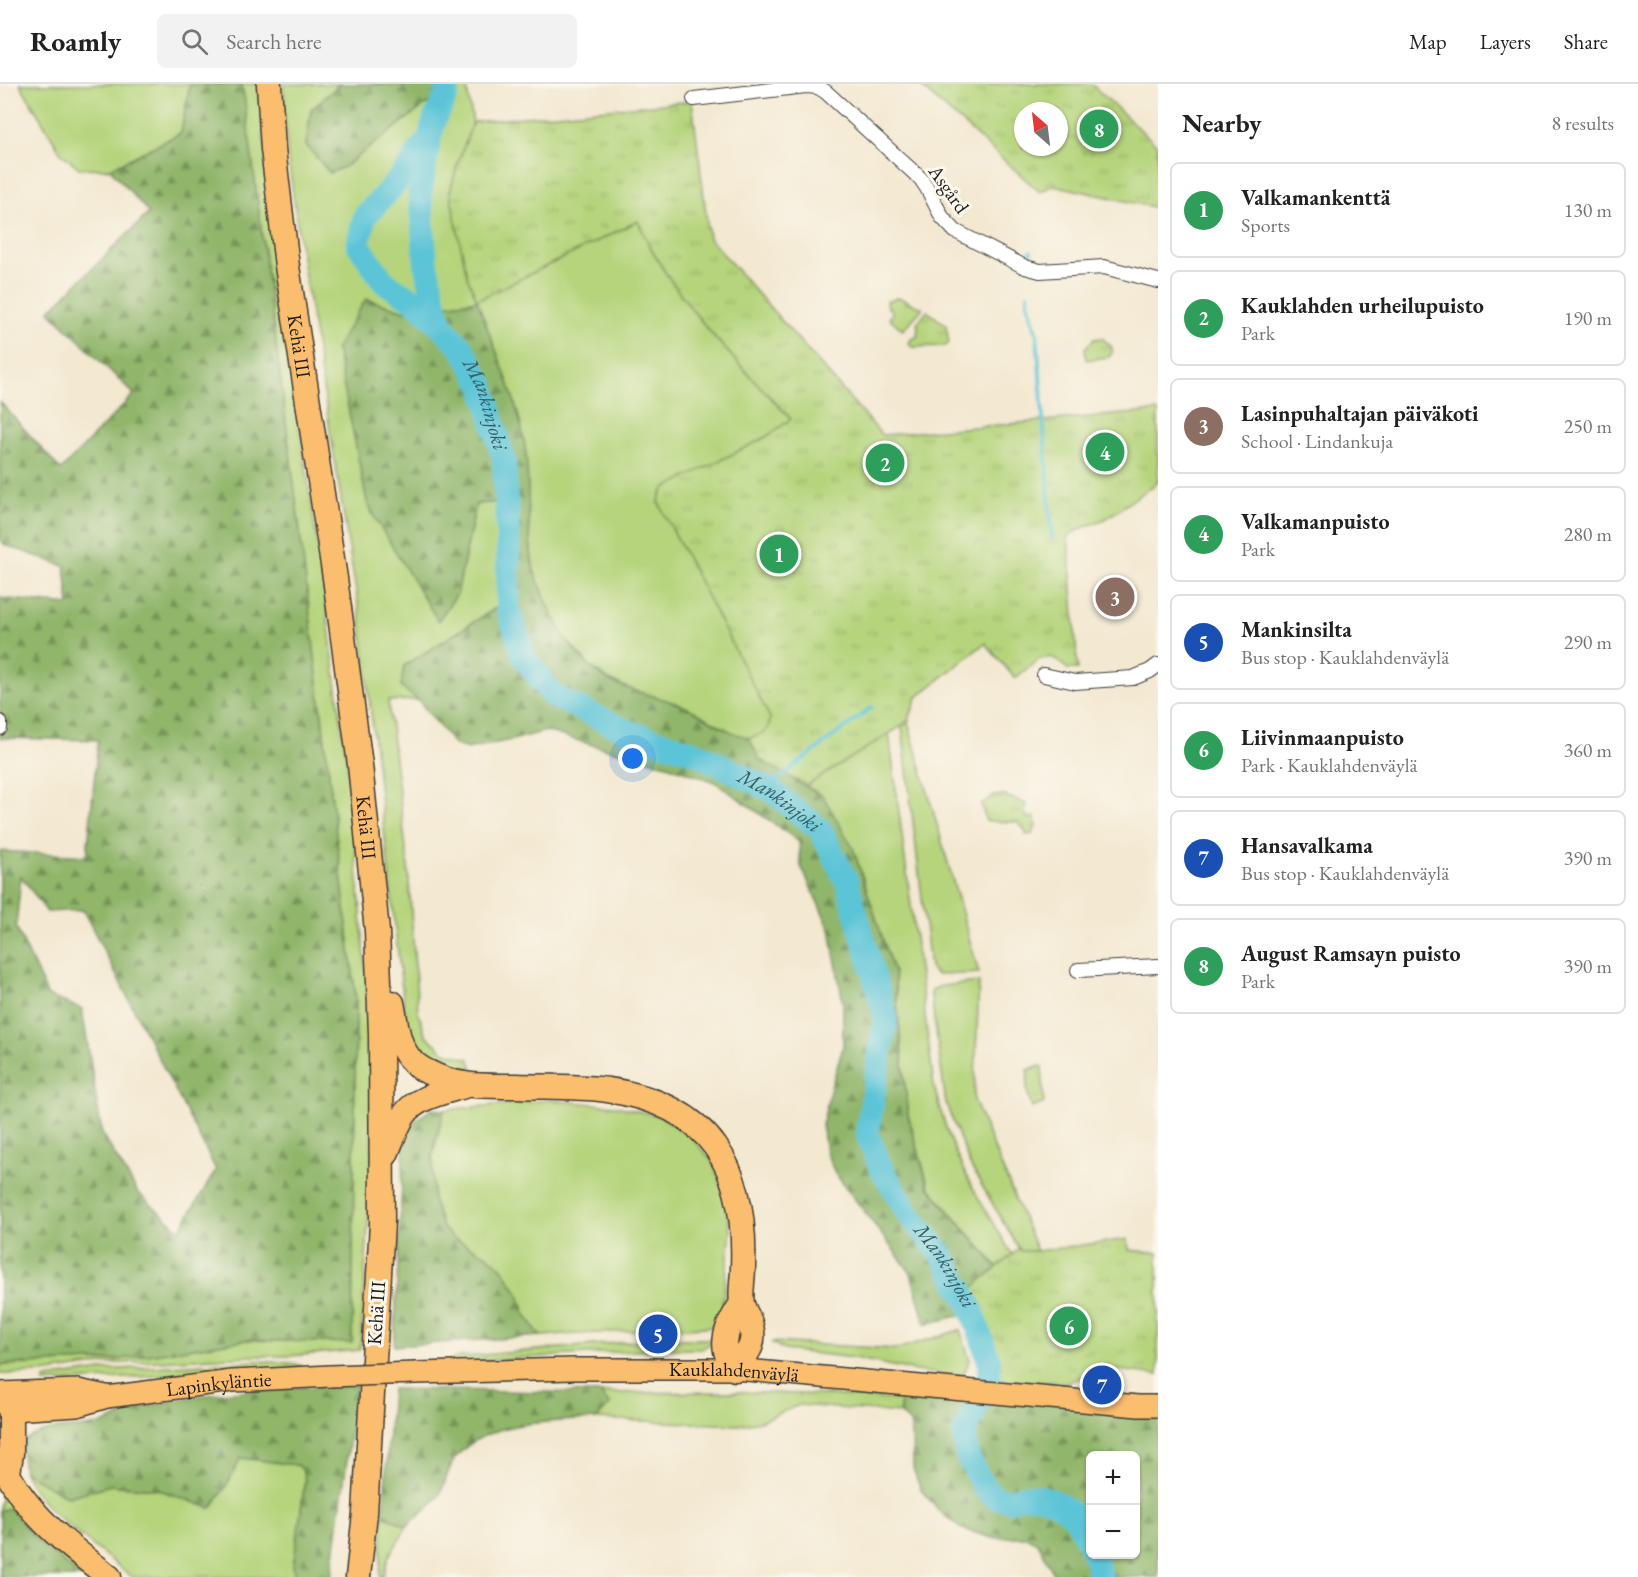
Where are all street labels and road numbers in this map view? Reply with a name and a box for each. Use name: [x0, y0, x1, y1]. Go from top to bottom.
street label: Asgård: [922, 159, 976, 219]
street label: Kehä III: [282, 312, 317, 380]
street label: Kehä III: [350, 794, 383, 861]
street label: Kehä III: [361, 1280, 391, 1346]
street label: Kauklahdenväylä: [669, 1356, 800, 1388]
street label: Lapinkyläntie: [164, 1366, 272, 1402]

